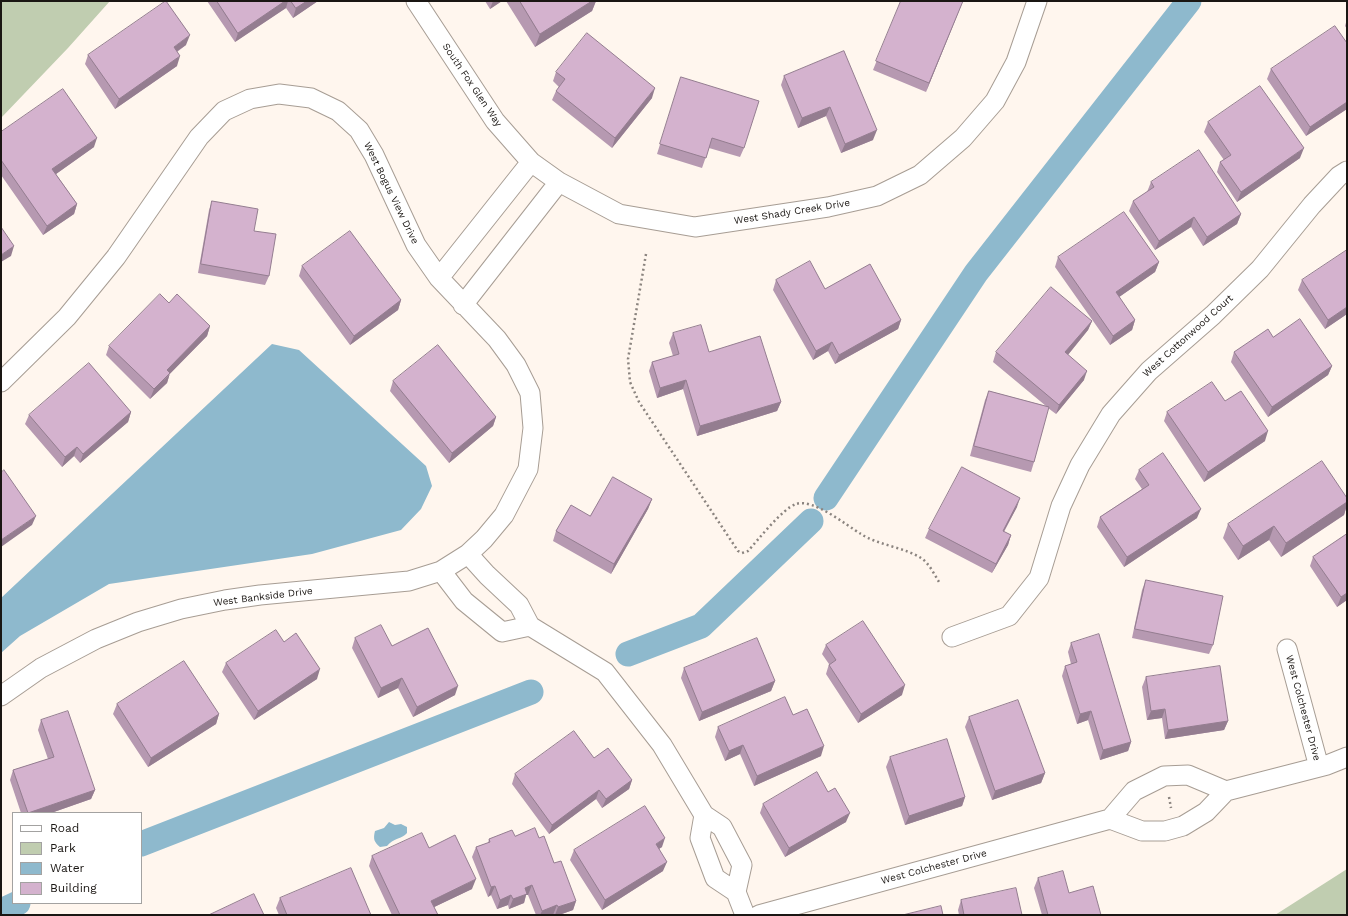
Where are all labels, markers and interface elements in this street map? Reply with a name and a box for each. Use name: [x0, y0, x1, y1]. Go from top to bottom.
street label: South Fox Glen Way: [440, 41, 504, 129]
street label: West Bogus View Drive: [361, 140, 421, 246]
street label: West Shady Creek Drive: [733, 197, 851, 227]
street label: West Cottonwood Court: [1140, 292, 1236, 380]
street label: West Bankside Drive: [213, 585, 313, 609]
street label: West Colchester Drive: [1283, 654, 1323, 762]
legend: [12, 812, 142, 904]
text: Road: [50, 821, 79, 835]
text: Park: [50, 841, 76, 855]
street label: West Colchester Drive: [880, 847, 988, 887]
text: Water: [50, 861, 84, 875]
text: Building: [50, 881, 97, 895]

